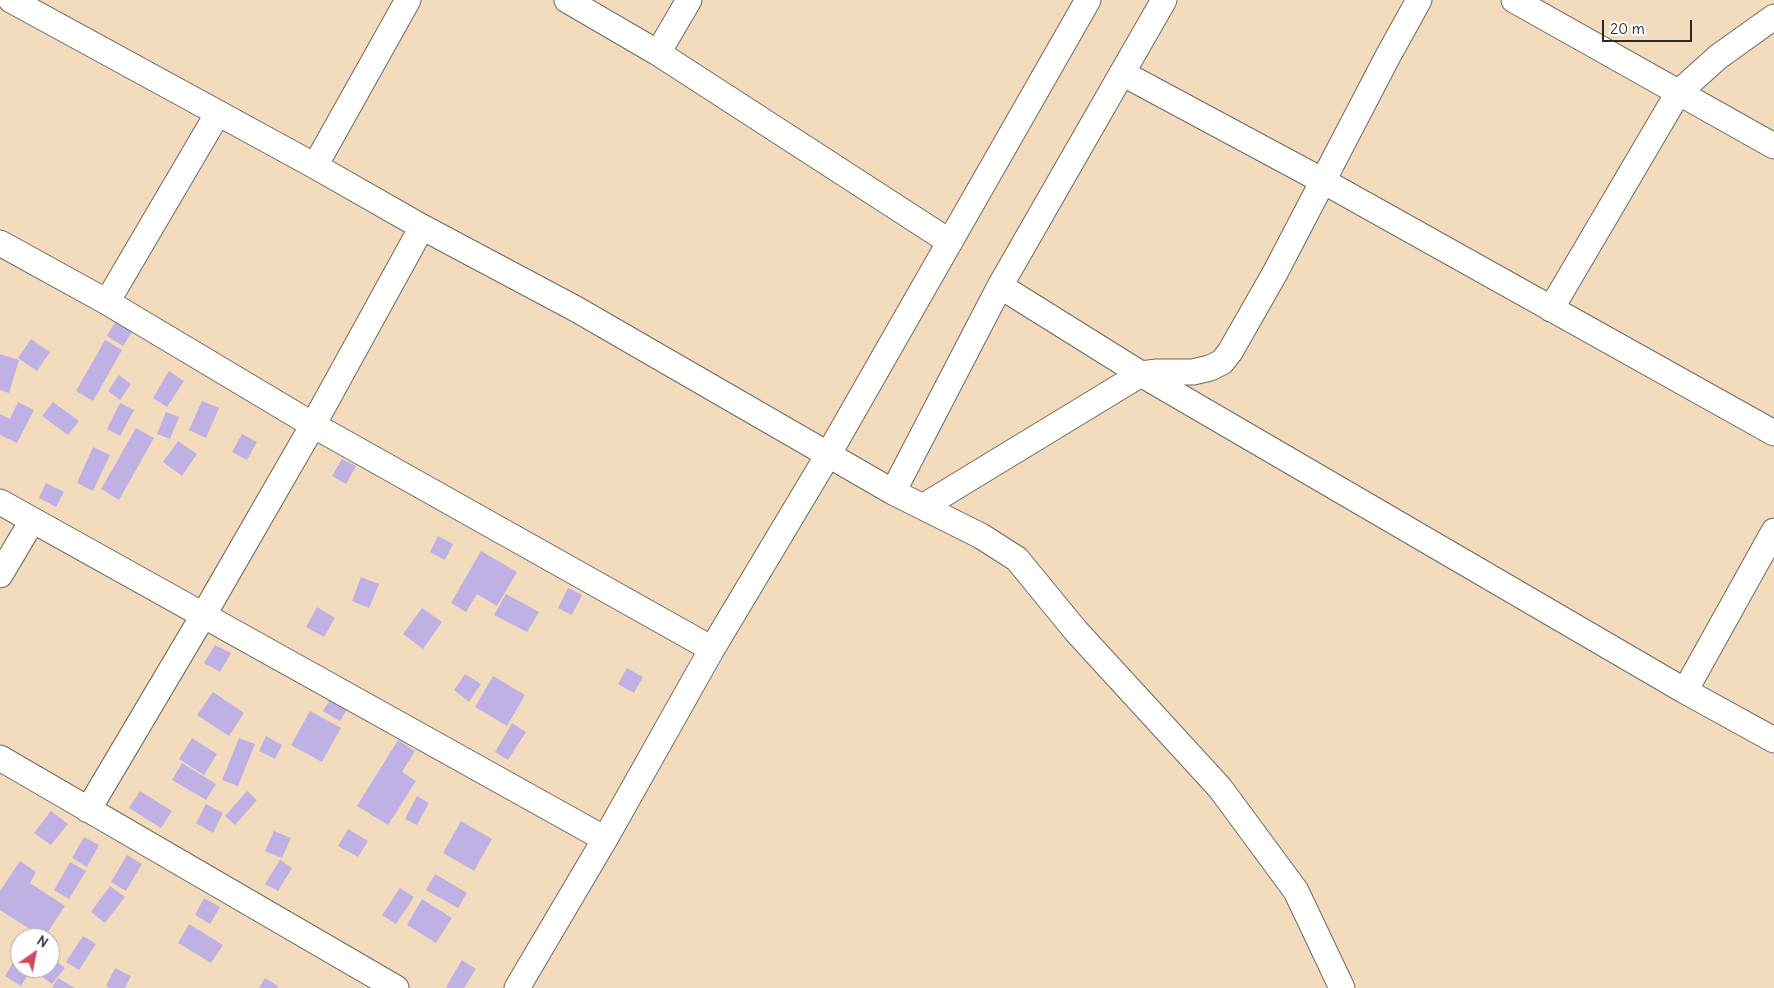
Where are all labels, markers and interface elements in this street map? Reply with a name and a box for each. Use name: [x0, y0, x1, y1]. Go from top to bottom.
scale bar: [1604, 10, 1694, 42]
text: 20 m: [1610, 19, 1645, 38]
north arrow: [10, 928, 60, 978]
text: N: [34, 931, 52, 951]

